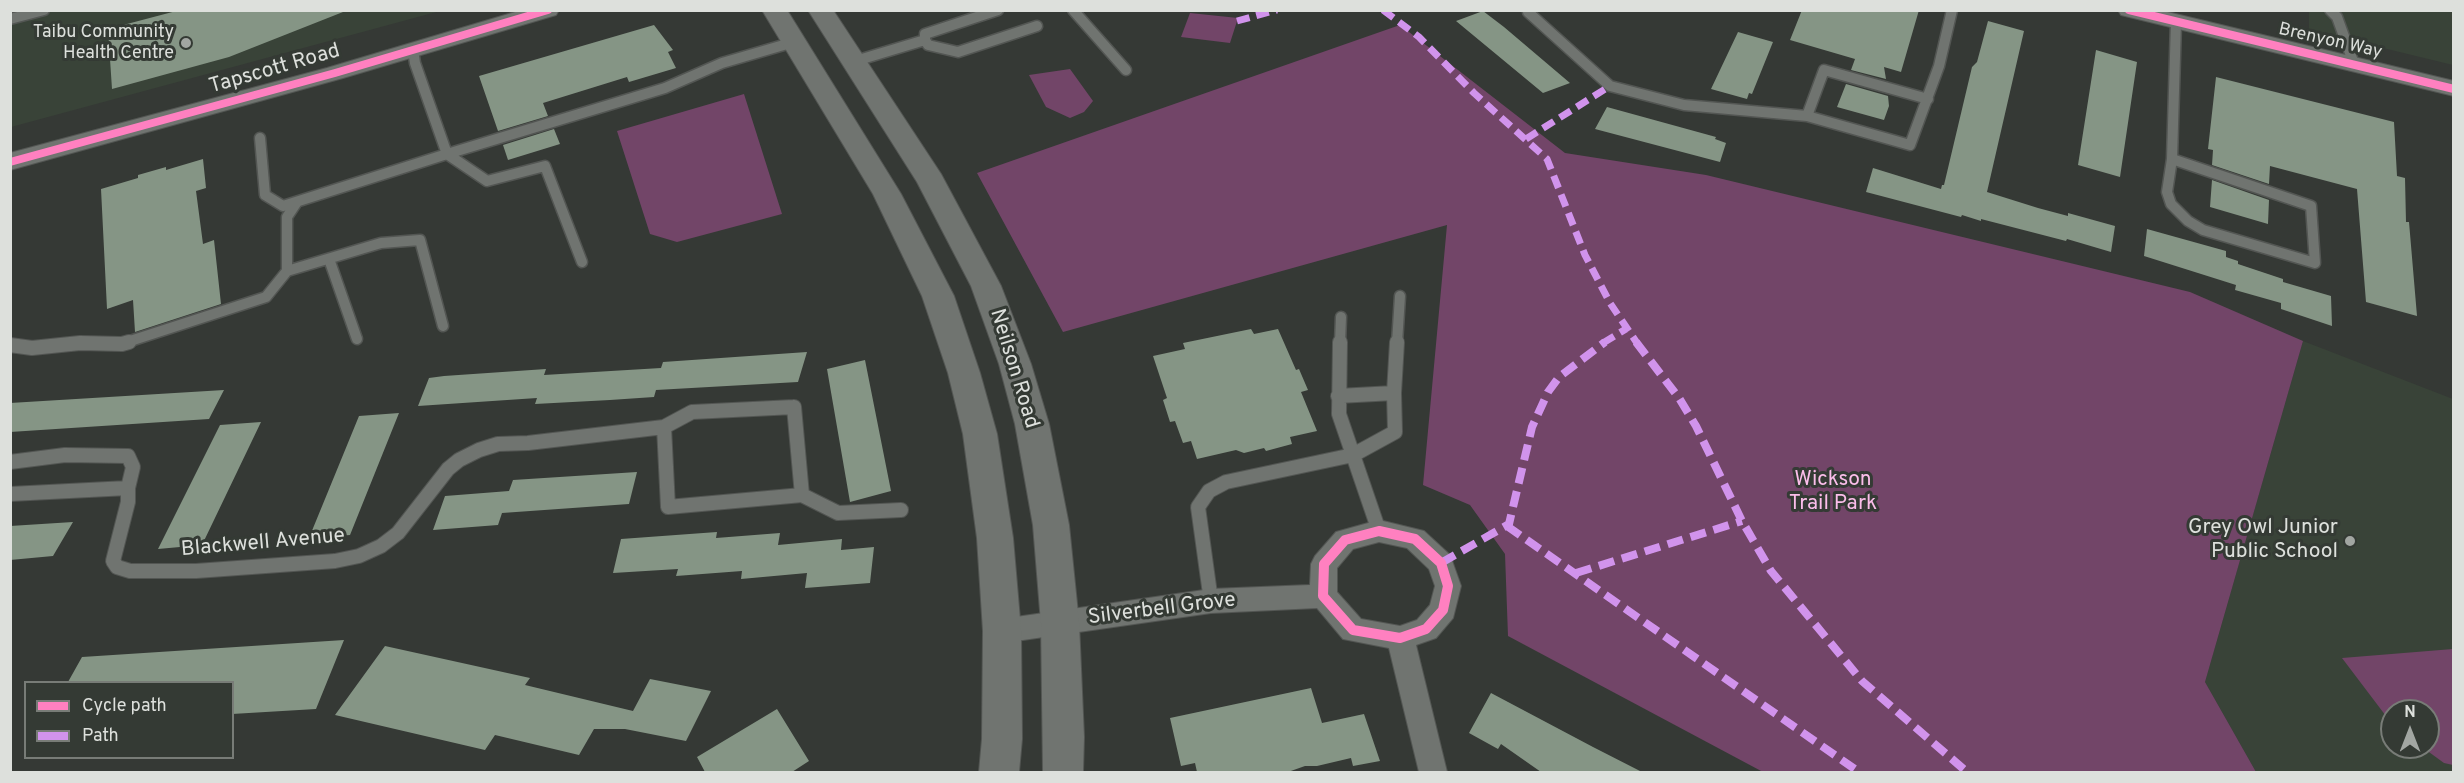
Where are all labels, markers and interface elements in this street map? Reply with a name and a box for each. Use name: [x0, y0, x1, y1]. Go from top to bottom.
street label: Brenyon Way: [2276, 20, 2384, 64]
place label: Taibu Community Health Centre: [33, 22, 174, 64]
marker: Taibu Community Health Centre: [179, 36, 193, 50]
street label: Tapscott Road: [207, 39, 343, 101]
street label: Neilson Road: [983, 306, 1043, 432]
park label: Wickson Trail Park: [1789, 468, 1877, 518]
place label: Grey Owl Junior Public School: [2188, 516, 2338, 566]
street label: Blackwell Avenue: [180, 524, 346, 564]
marker: Grey Owl Junior Public School: [2343, 534, 2357, 548]
street label: Silverbell Grove: [1087, 588, 1237, 632]
legend: [24, 681, 234, 759]
text: Cycle path: [82, 695, 167, 718]
north arrow: [2380, 699, 2440, 759]
text: N: [2404, 703, 2416, 723]
text: Path: [82, 725, 119, 748]

